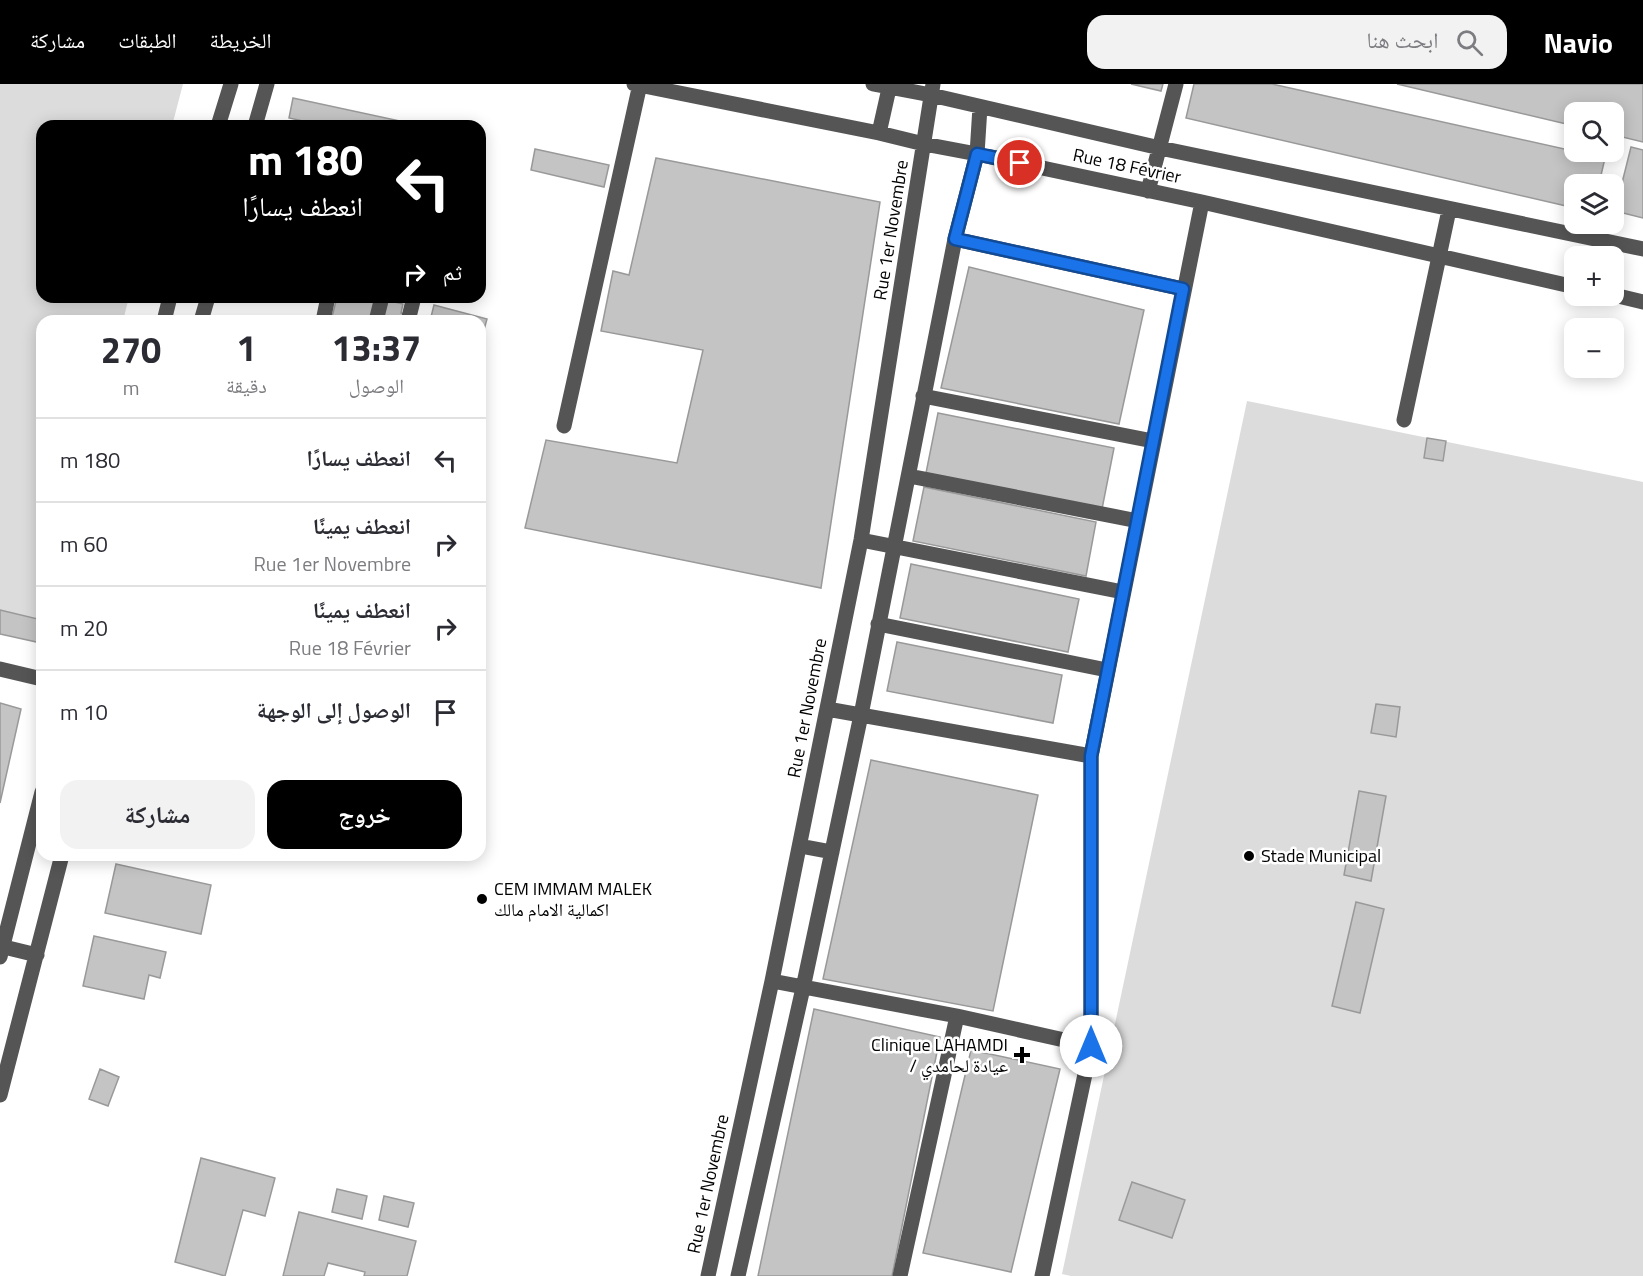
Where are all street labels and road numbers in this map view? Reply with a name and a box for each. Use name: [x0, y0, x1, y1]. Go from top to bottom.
street label: Rue 18 Février: [1070, 141, 1184, 190]
street label: Rue 1er Novembre: [866, 158, 915, 302]
street label: Rue 1er Novembre: [780, 636, 833, 780]
street label: Rue 1er Novembre: [680, 1112, 735, 1256]

